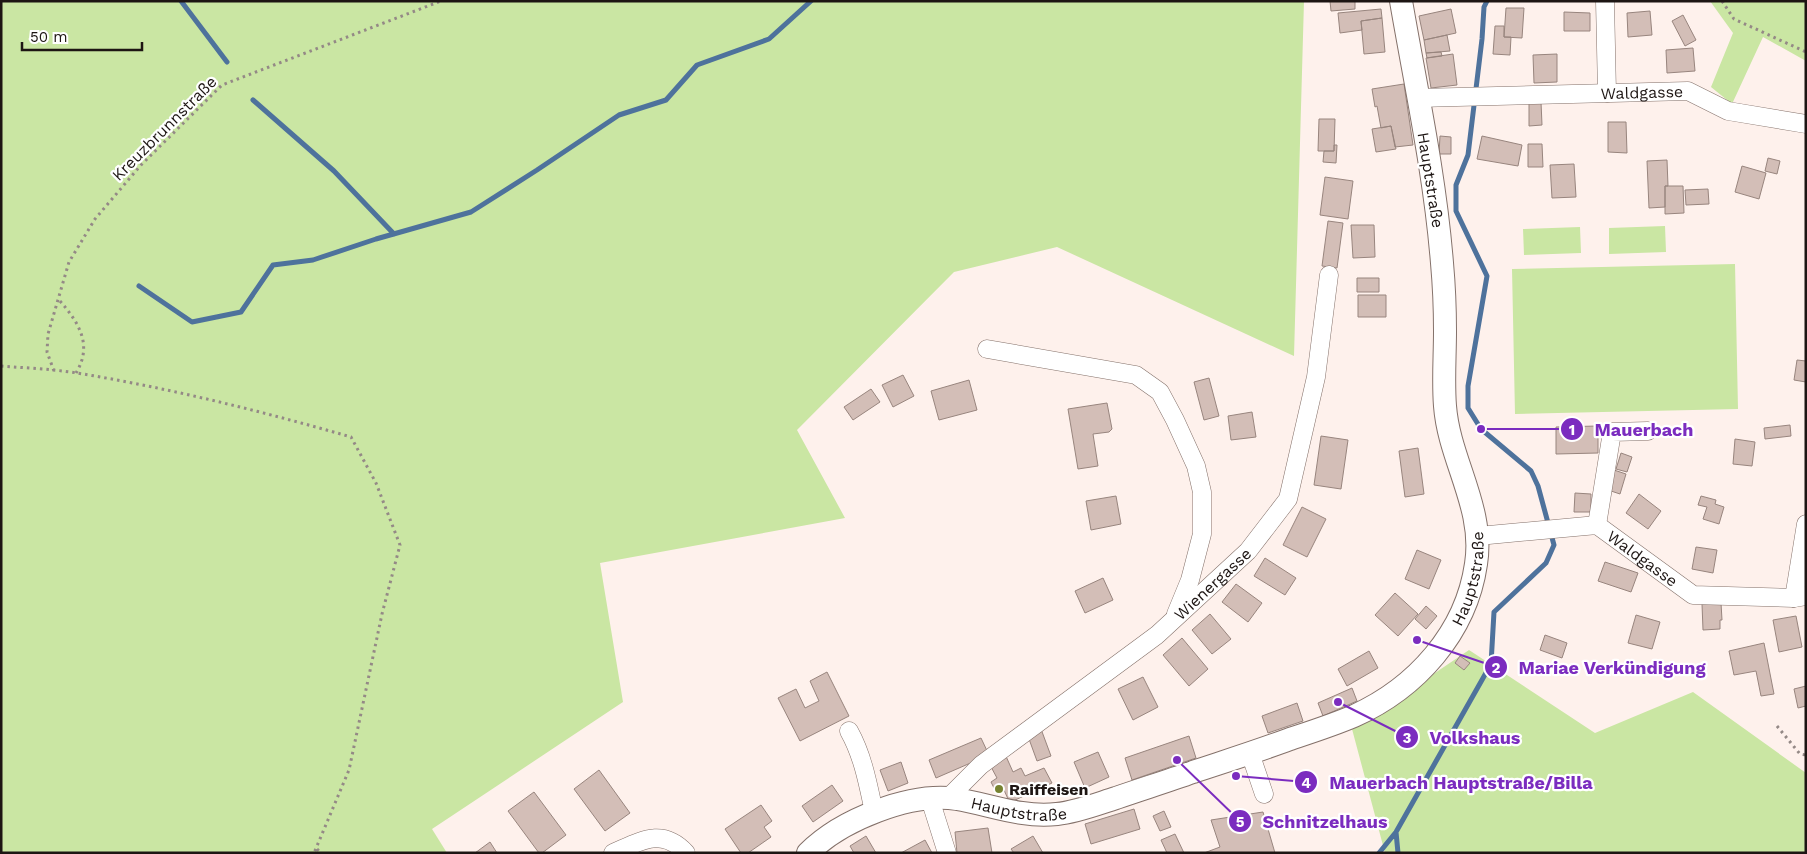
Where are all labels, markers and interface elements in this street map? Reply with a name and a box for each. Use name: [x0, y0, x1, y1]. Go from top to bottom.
scale bar: [22, 20, 142, 52]
text: 50 m: [30, 28, 67, 46]
street label: Kreuzbrunnstraße: [108, 72, 221, 185]
street label: Waldgasse: [1600, 82, 1683, 103]
street label: Hauptstraße: [1414, 131, 1447, 229]
callout: Mauerbach: [1559, 413, 1703, 446]
text: Mauerbach: [1595, 419, 1694, 440]
text: 1: [1569, 421, 1575, 439]
street label: Waldgasse: [1603, 527, 1681, 591]
street label: Hauptstraße: [1448, 531, 1487, 629]
street label: Wienergasse: [1170, 544, 1255, 624]
callout: Mariae Verkündigung: [1483, 651, 1716, 684]
text: Mariae Verkündigung: [1519, 657, 1706, 678]
text: 2: [1492, 659, 1501, 677]
callout: Volkshaus: [1394, 721, 1530, 754]
text: Volkshaus: [1430, 727, 1521, 748]
text: 3: [1403, 729, 1412, 747]
callout: Mauerbach Hauptstraße/Billa: [1294, 766, 1602, 799]
text: Mauerbach Hauptstraße/Billa: [1329, 772, 1593, 793]
text: 4: [1301, 774, 1311, 792]
place label: Raiffeisen: [1009, 780, 1089, 799]
marker: Raiffeisen: [993, 783, 1005, 795]
street label: Hauptstraße: [969, 793, 1068, 825]
callout: Schnitzelhaus: [1227, 805, 1398, 838]
text: Schnitzelhaus: [1262, 811, 1388, 832]
text: 5: [1236, 813, 1245, 831]

